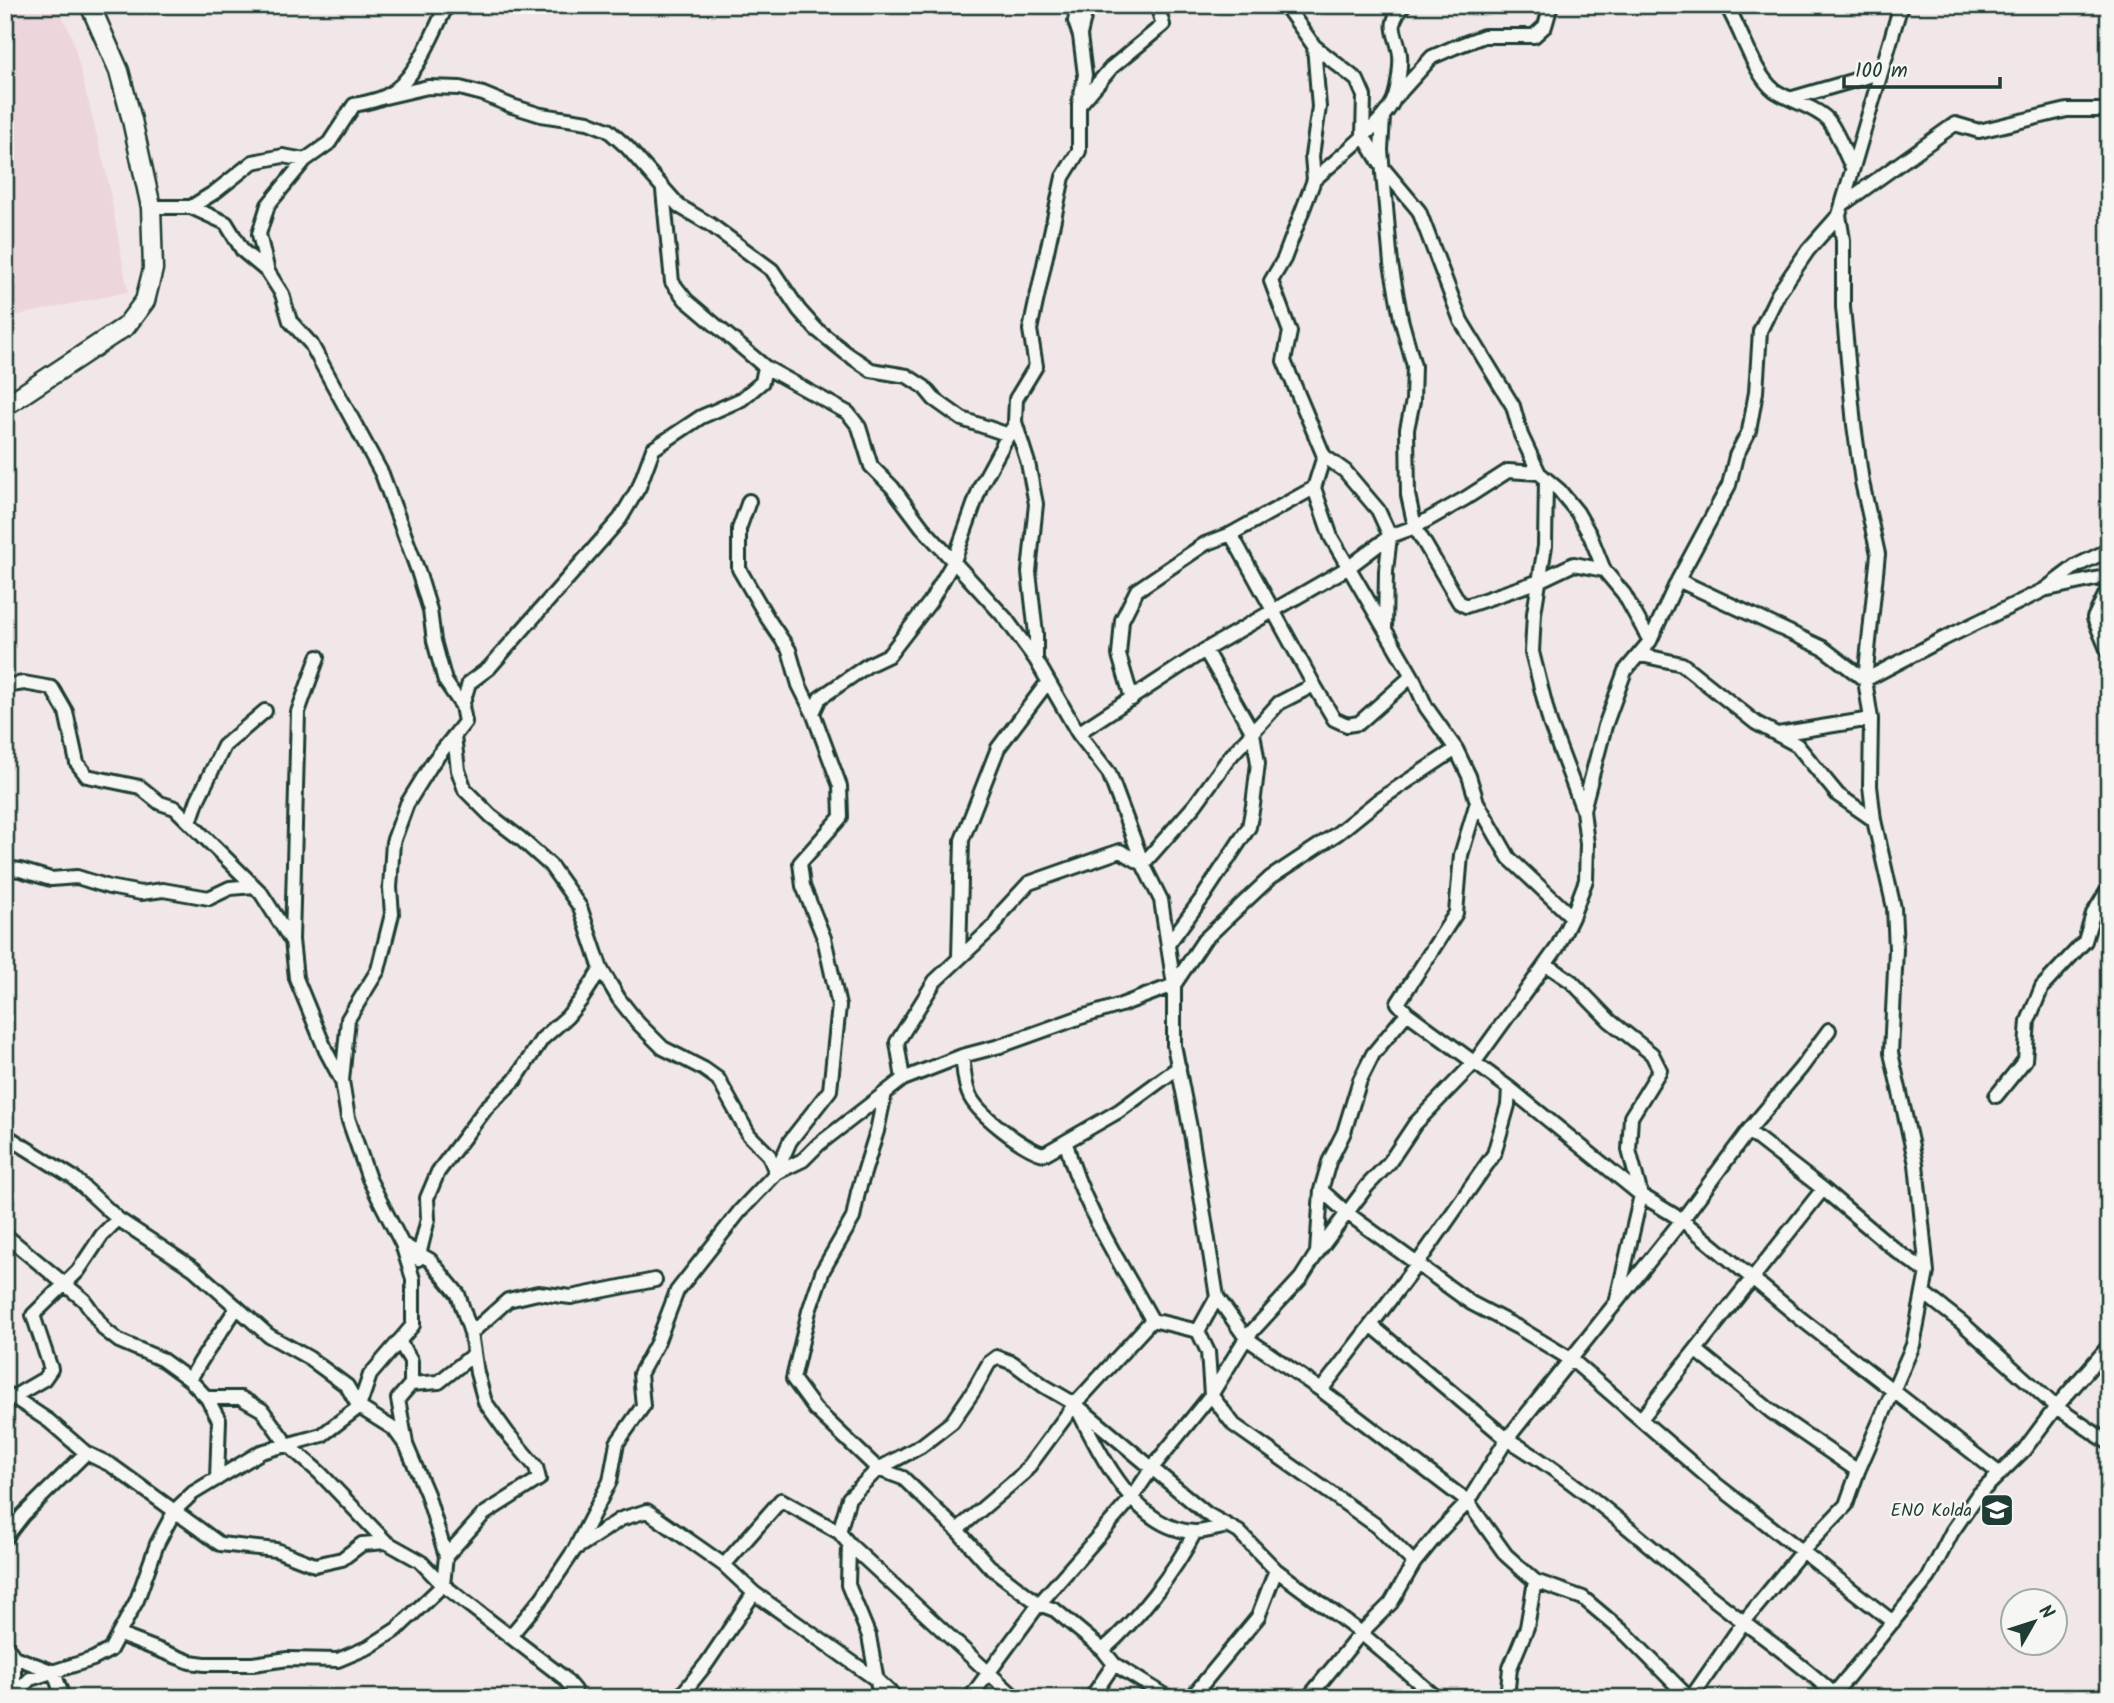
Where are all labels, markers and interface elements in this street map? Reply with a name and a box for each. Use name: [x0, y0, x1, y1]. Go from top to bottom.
scale bar: [1844, 46, 2000, 90]
text: 100 m: [1855, 55, 1908, 88]
school or university icon: ENO Kolda: [1978, 1491, 2016, 1529]
place label: ENO Kolda: [1890, 1497, 1972, 1526]
north arrow: [1998, 1588, 2068, 1658]
text: N: [2030, 1598, 2061, 1627]

